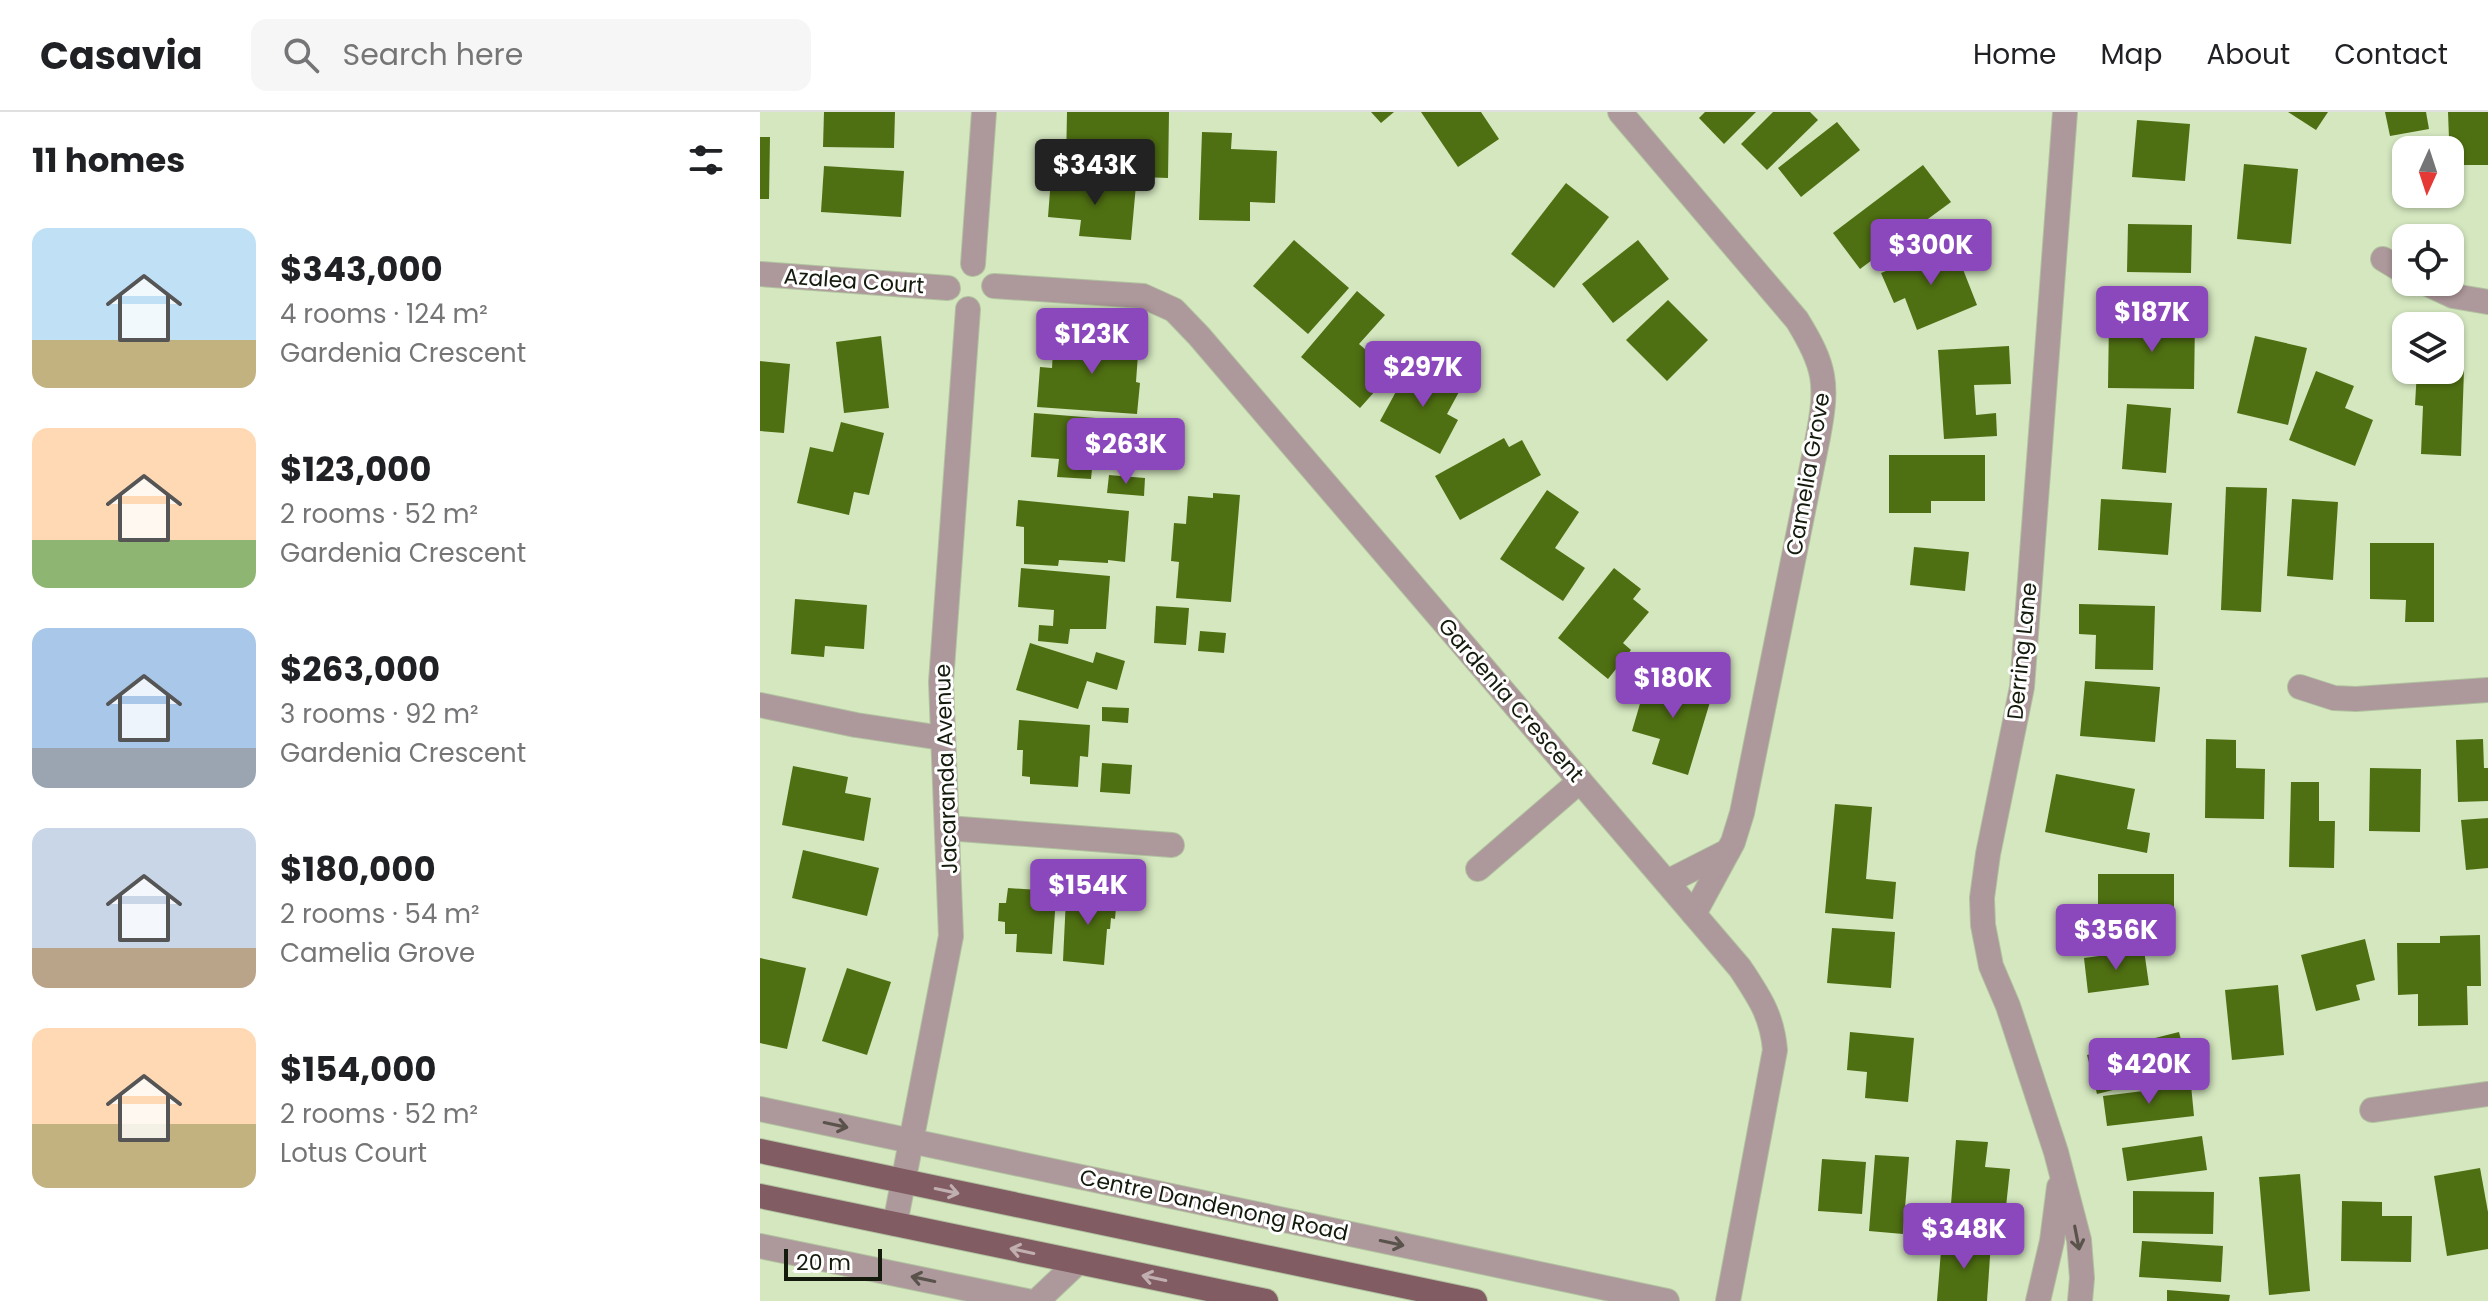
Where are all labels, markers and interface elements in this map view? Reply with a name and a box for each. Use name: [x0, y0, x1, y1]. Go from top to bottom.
search box: [251, 19, 811, 91]
text: Casavia: [40, 29, 203, 82]
icon: search: [279, 33, 323, 77]
text: Search here: [343, 33, 523, 76]
text: Home: [1973, 35, 2056, 74]
text: Map: [2100, 35, 2162, 74]
text: About: [2206, 35, 2290, 74]
text: Contact: [2334, 35, 2448, 74]
text: 11 homes: [32, 136, 185, 184]
north arrow: [2392, 136, 2464, 208]
map controls: [2392, 136, 2464, 384]
icon: filters: [684, 138, 728, 182]
pin: $343K: [1039, 139, 1151, 207]
text: $343K: [1053, 147, 1137, 183]
pin: $300K: [1875, 219, 1987, 287]
button: locate: [2392, 224, 2464, 296]
text: $300K: [1889, 227, 1973, 263]
text: $343,000: [280, 245, 443, 293]
icon: home: [96, 260, 192, 356]
street label: Azalea Court: [783, 261, 925, 301]
pin: $187K: [2096, 286, 2208, 354]
text: $187K: [2114, 294, 2190, 330]
text: 4 rooms · 124 m²: [280, 296, 488, 332]
pin: $123K: [1036, 308, 1148, 376]
button: layers: [2392, 312, 2464, 384]
text: $123K: [1054, 316, 1130, 352]
text: Gardenia Crescent: [280, 335, 526, 371]
pin: $297K: [1367, 341, 1479, 409]
text: $297K: [1383, 349, 1463, 385]
street label: Camelia Grove: [1778, 390, 1838, 558]
pin: $263K: [1070, 418, 1182, 486]
text: $263K: [1085, 426, 1167, 462]
text: $123,000: [280, 445, 431, 493]
icon: home: [96, 460, 192, 556]
text: 2 rooms · 52 m²: [280, 496, 478, 532]
text: Gardenia Crescent: [280, 535, 526, 571]
street label: Derring Lane: [1999, 581, 2045, 721]
street label: Gardenia Crescent: [1431, 611, 1591, 789]
text: $263,000: [280, 645, 440, 693]
pin: $180K: [1617, 652, 1729, 720]
icon: home: [96, 660, 192, 756]
text: $180K: [1634, 660, 1712, 696]
street label: Jacaranda Avenue: [927, 663, 965, 875]
text: 3 rooms · 92 m²: [280, 696, 479, 732]
text: Gardenia Crescent: [280, 735, 526, 771]
text: $180,000: [280, 845, 436, 893]
pin: $154K: [1032, 859, 1144, 927]
icon: home: [96, 860, 192, 956]
text: $154K: [1048, 867, 1128, 903]
text: 2 rooms · 54 m²: [280, 896, 480, 932]
pin: $356K: [2060, 904, 2172, 972]
text: $356K: [2074, 912, 2158, 948]
text: Camelia Grove: [280, 935, 475, 971]
pin: $420K: [2093, 1038, 2205, 1106]
text: $154,000: [280, 1045, 437, 1093]
text: $420K: [2107, 1046, 2191, 1082]
icon: home: [96, 1060, 192, 1156]
text: 2 rooms · 52 m²: [280, 1096, 478, 1132]
one-way arrow: [823, 1118, 849, 1133]
text: Lotus Court: [280, 1135, 427, 1171]
street label: Centre Dandenong Road: [1077, 1161, 1351, 1249]
one-way arrow: [933, 1184, 959, 1199]
pin: $348K: [1908, 1203, 2020, 1271]
text: $348K: [1921, 1211, 2007, 1247]
one-way arrow: [2071, 1224, 2086, 1250]
one-way arrow: [1379, 1236, 1404, 1251]
one-way arrow: [1009, 1243, 1035, 1258]
scale bar: [784, 1245, 882, 1281]
text: 20 m: [796, 1247, 851, 1278]
one-way arrow: [1142, 1270, 1168, 1285]
one-way arrow: [911, 1271, 936, 1286]

